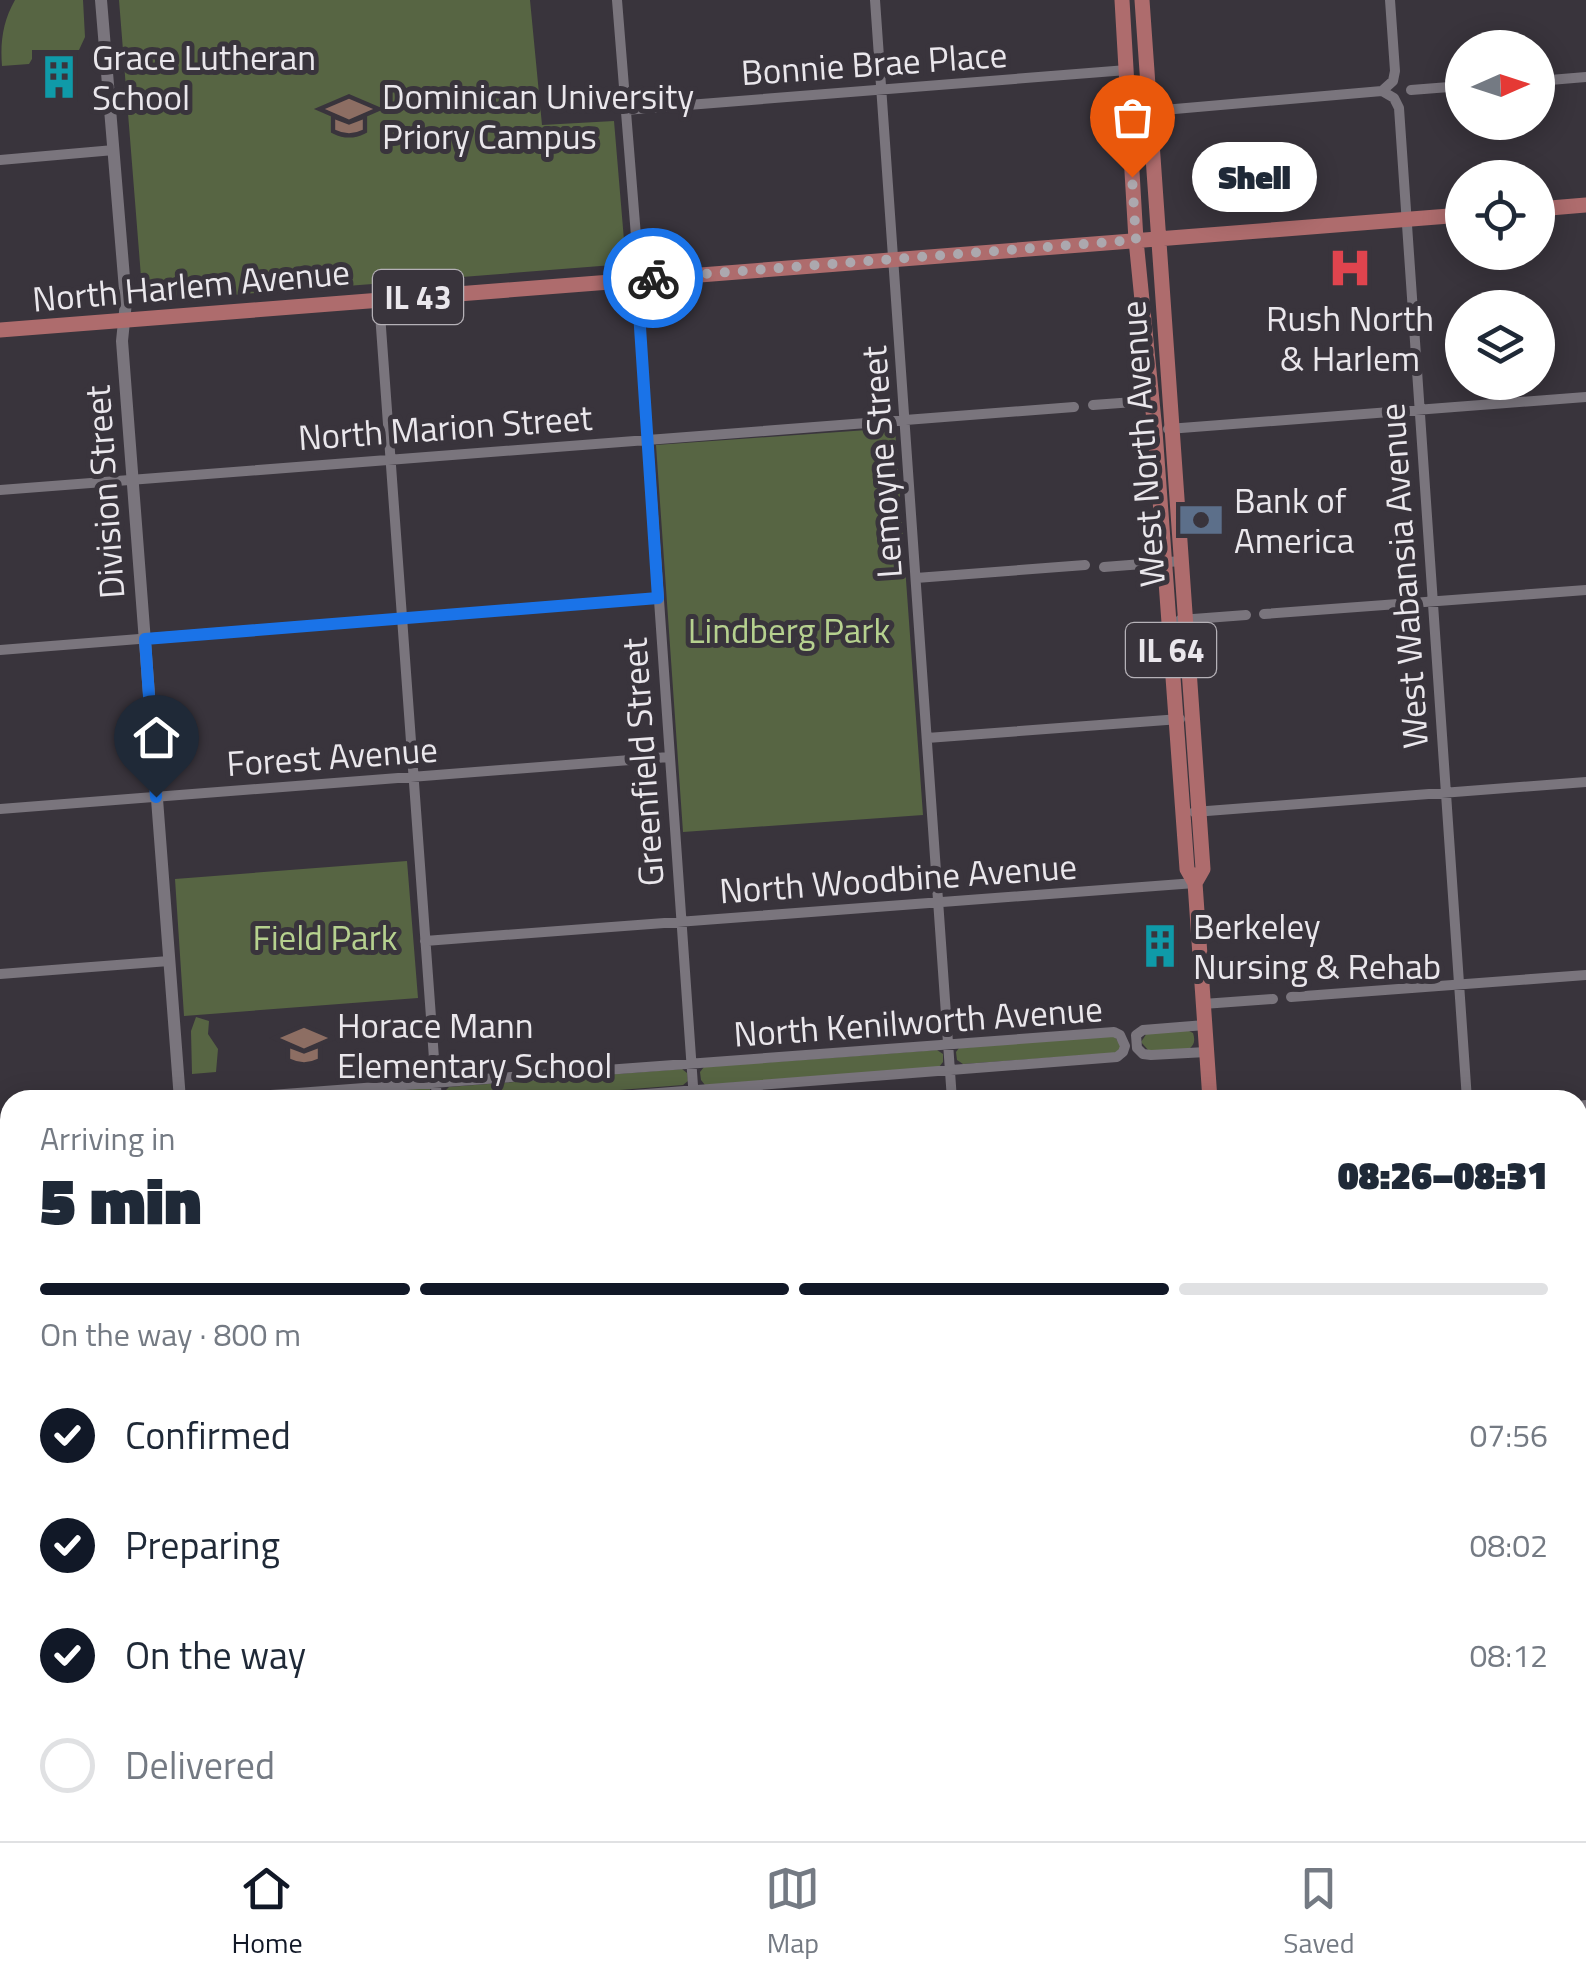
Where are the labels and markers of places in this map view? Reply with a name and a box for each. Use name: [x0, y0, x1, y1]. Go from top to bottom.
place label: Grace Lutheran School: [92, 30, 316, 124]
building icon: Grace Lutheran School: [35, 53, 83, 101]
place label: Dominican University Priory Campus: [382, 69, 694, 163]
pin: [1090, 75, 1175, 178]
school or university icon: Dominican University Priory Campus: [325, 92, 373, 140]
callout: Shell: [1192, 142, 1317, 212]
hospital icon: Rush North & Harlem: [1326, 244, 1374, 292]
place label: Rush North & Harlem: [1266, 291, 1434, 385]
place label: Bank of America: [1234, 473, 1354, 567]
bank icon: Bank of America: [1177, 496, 1225, 544]
pin: [114, 695, 199, 798]
place label: Berkeley Nursing & Rehab: [1193, 899, 1441, 993]
building icon: Berkeley Nursing & Rehab: [1136, 922, 1184, 970]
place label: Horace Mann Elementary School: [337, 998, 612, 1092]
school or university icon: Horace Mann Elementary School: [280, 1021, 328, 1069]

